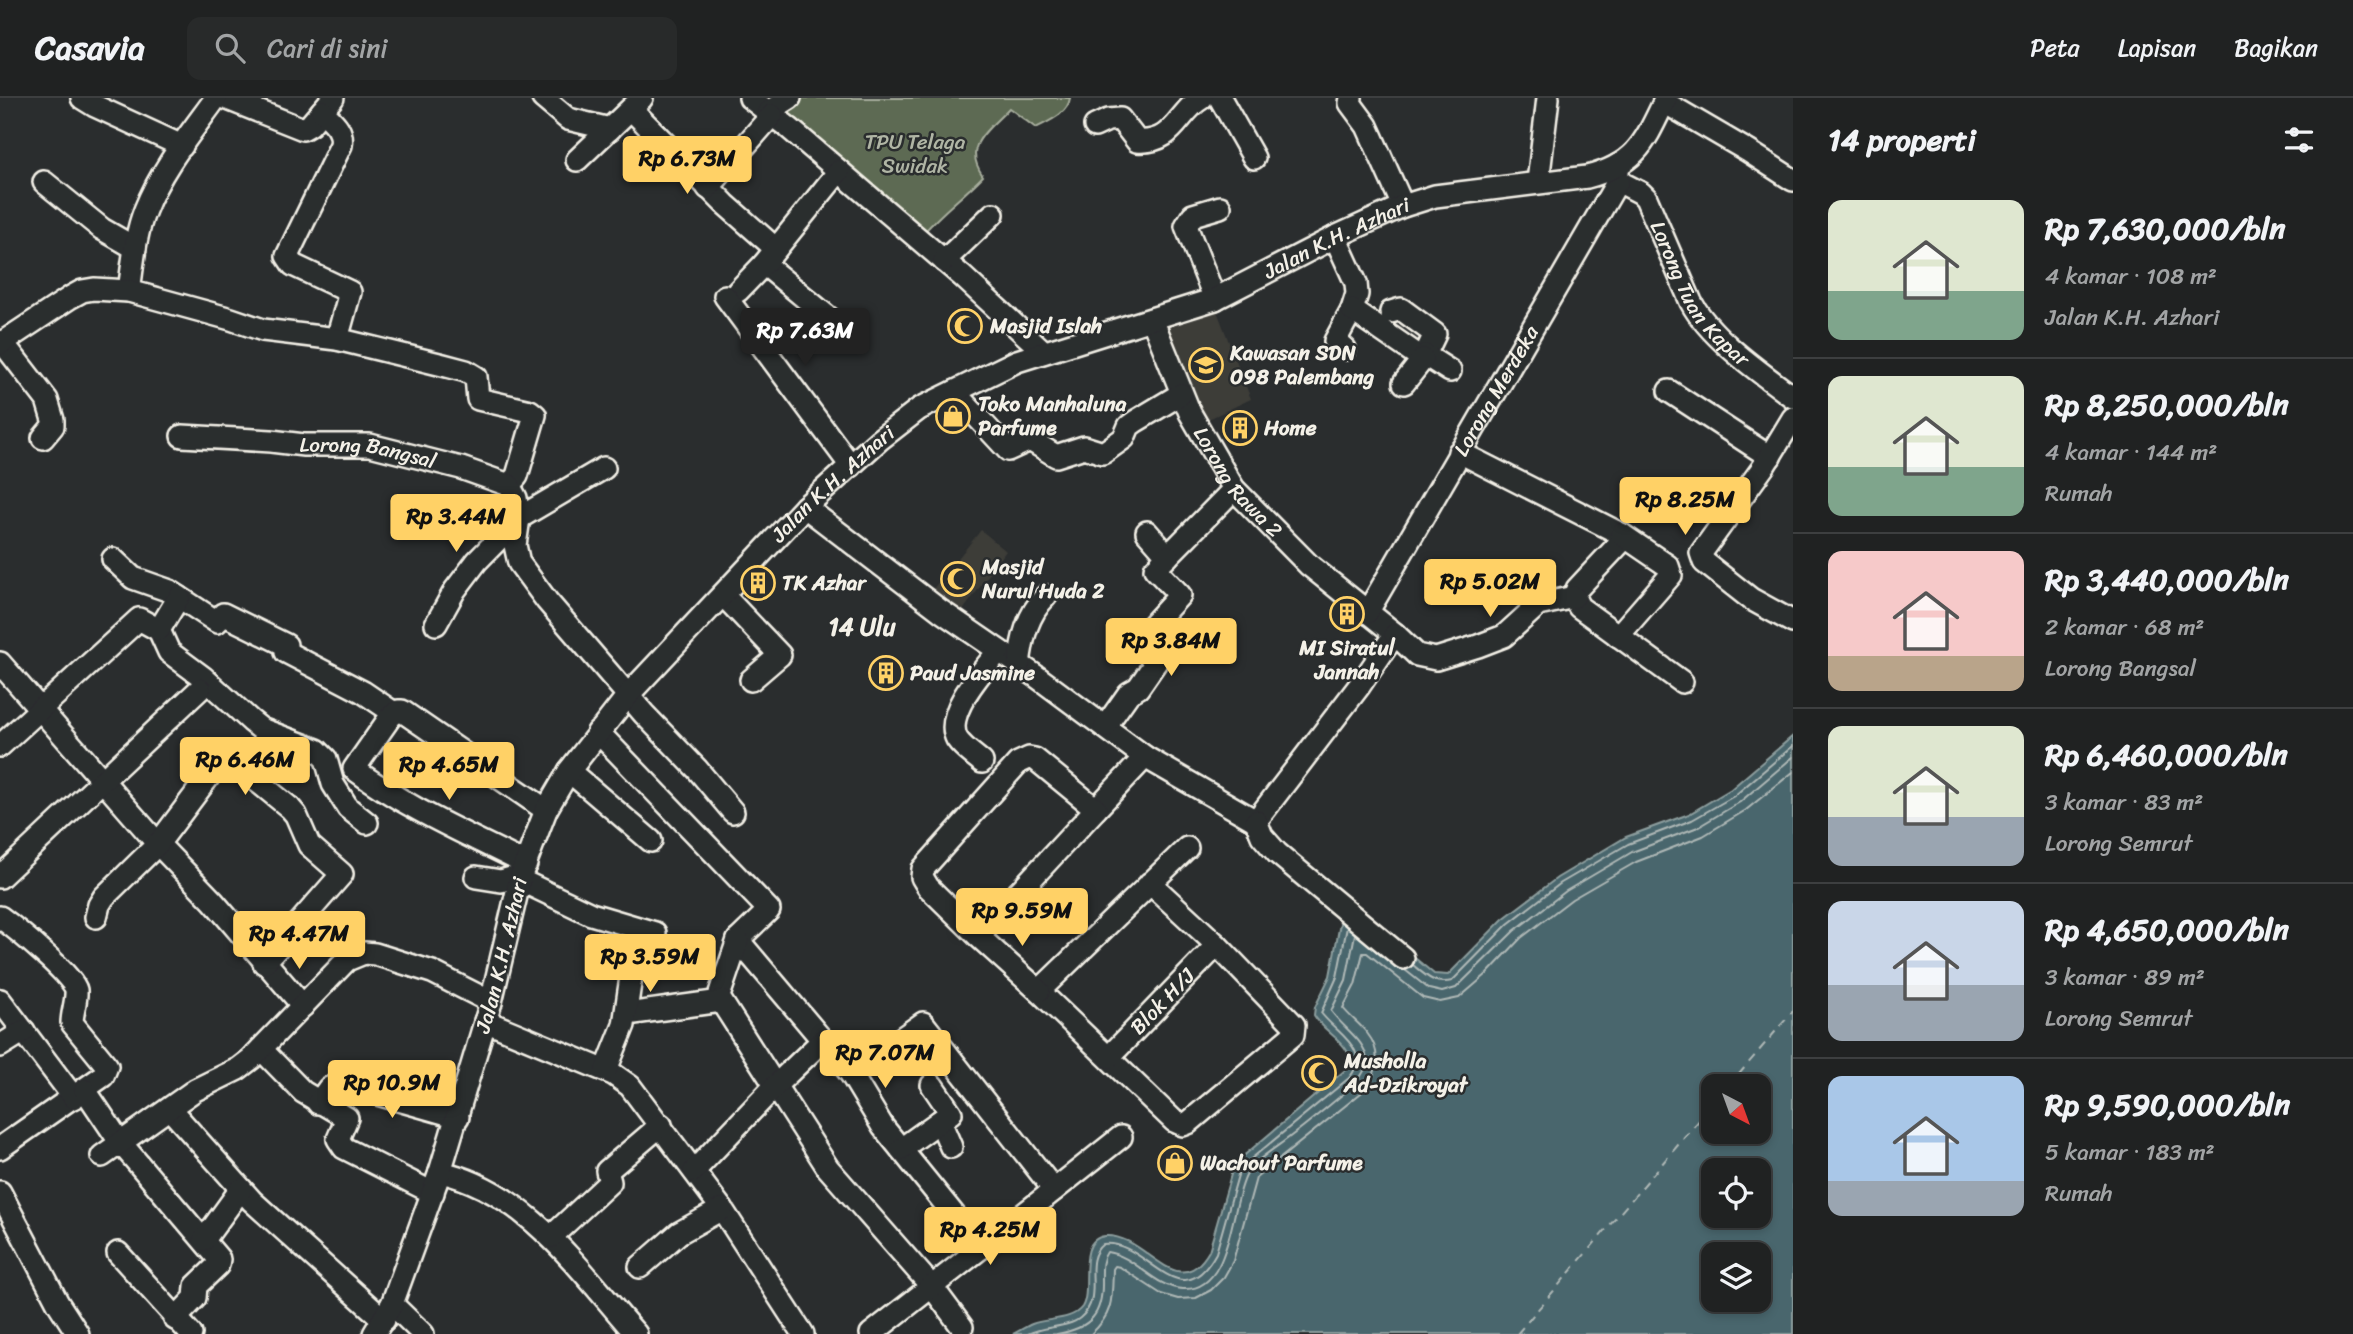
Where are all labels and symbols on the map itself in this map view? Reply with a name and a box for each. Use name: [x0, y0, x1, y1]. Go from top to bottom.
park label: TPU Telaga Swidak: [865, 123, 966, 185]
pin: Rp 6.73M: [615, 136, 759, 196]
street label: Jalan K.H. Azhari: [1256, 186, 1416, 290]
street label: Lorong Tuan Kapar: [1639, 215, 1760, 378]
mosque icon: Masjid Islah: [946, 307, 984, 345]
place label: Masjid Islah: [989, 307, 1102, 345]
pin: Rp 7.63M: [733, 308, 877, 368]
street label: Lorong Merdeka: [1443, 317, 1550, 464]
place label: Kawasan SDN 098 Palembang: [1229, 334, 1375, 396]
school or university icon: Kawasan SDN 098 Palembang: [1187, 346, 1225, 384]
place label: Toko Manhaluna Parfume: [978, 385, 1127, 447]
shop icon: Toko Manhaluna Parfume: [934, 397, 972, 435]
building icon: Home: [1221, 409, 1259, 447]
place label: Home: [1263, 409, 1317, 447]
street label: Jalan K.H. Azhari: [761, 414, 904, 552]
street label: Lorong Rawa 2: [1183, 419, 1292, 547]
street label: Lorong Bangsal: [300, 426, 441, 480]
pin: Rp 8.25M: [1613, 478, 1757, 537]
pin: Rp 3.44M: [384, 494, 528, 554]
place label: Masjid Nurul Huda 2: [981, 548, 1104, 610]
mosque icon: Masjid Nurul Huda 2: [939, 560, 977, 598]
pin: Rp 5.02M: [1418, 560, 1562, 619]
building icon: TK Azhar: [739, 564, 777, 602]
place label: TK Azhar: [782, 564, 867, 602]
building icon: MI Siratul Jannah: [1328, 595, 1366, 633]
district label: 14 Ulu: [828, 606, 897, 648]
pin: Rp 3.84M: [1099, 618, 1243, 678]
place label: MI Siratul Jannah: [1298, 629, 1396, 691]
building icon: Paud Jasmine: [867, 654, 905, 692]
place label: Paud Jasmine: [910, 654, 1035, 692]
pin: Rp 6.46M: [173, 738, 317, 797]
pin: Rp 4.65M: [377, 742, 521, 802]
street label: Jalan K.H. Azhari: [463, 872, 539, 1039]
pin: Rp 9.59M: [950, 888, 1094, 948]
pin: Rp 4.47M: [227, 912, 371, 971]
pin: Rp 3.59M: [578, 934, 722, 994]
street label: Blok H/J: [1120, 958, 1205, 1044]
pin: Rp 7.07M: [813, 1030, 957, 1090]
place label: Musholla Ad-Dzikroyat: [1343, 1042, 1469, 1104]
mosque icon: Musholla Ad-Dzikroyat: [1300, 1054, 1338, 1092]
pin: Rp 10.9M: [320, 1060, 464, 1120]
north arrow: [1701, 1074, 1771, 1144]
shop icon: Wachout Parfume: [1156, 1144, 1194, 1182]
place label: Wachout Parfume: [1200, 1144, 1363, 1182]
pin: Rp 4.25M: [918, 1208, 1062, 1267]

